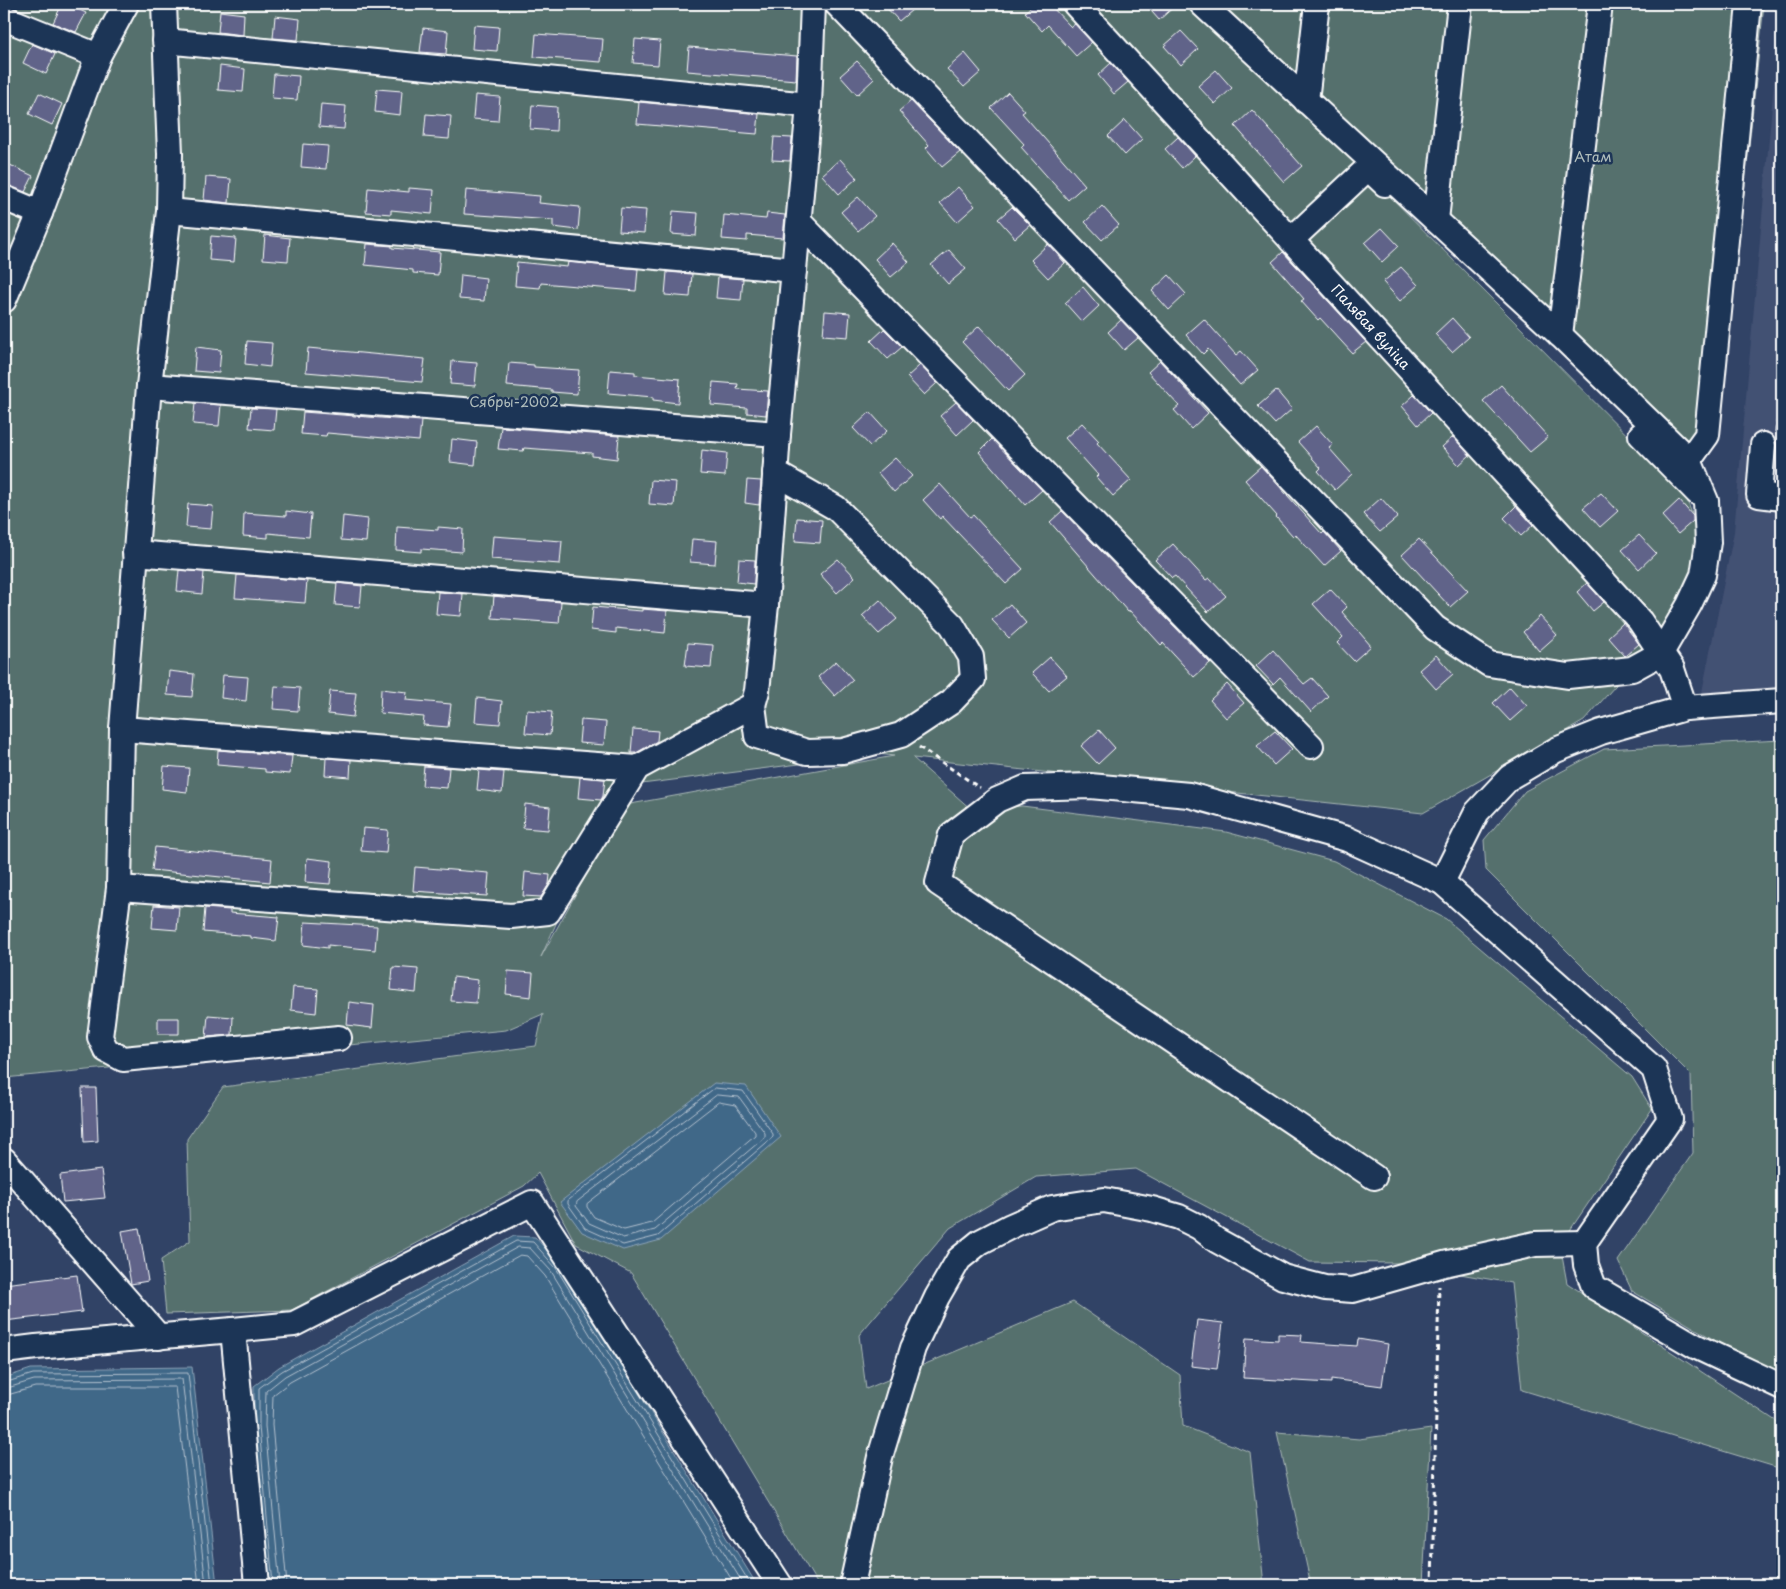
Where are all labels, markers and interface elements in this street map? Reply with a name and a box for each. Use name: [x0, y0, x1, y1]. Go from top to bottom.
park label: Атам: [1574, 146, 1612, 167]
street label: Палявая вуліца: [1327, 279, 1416, 374]
park label: Сябры-2002: [469, 391, 559, 412]

